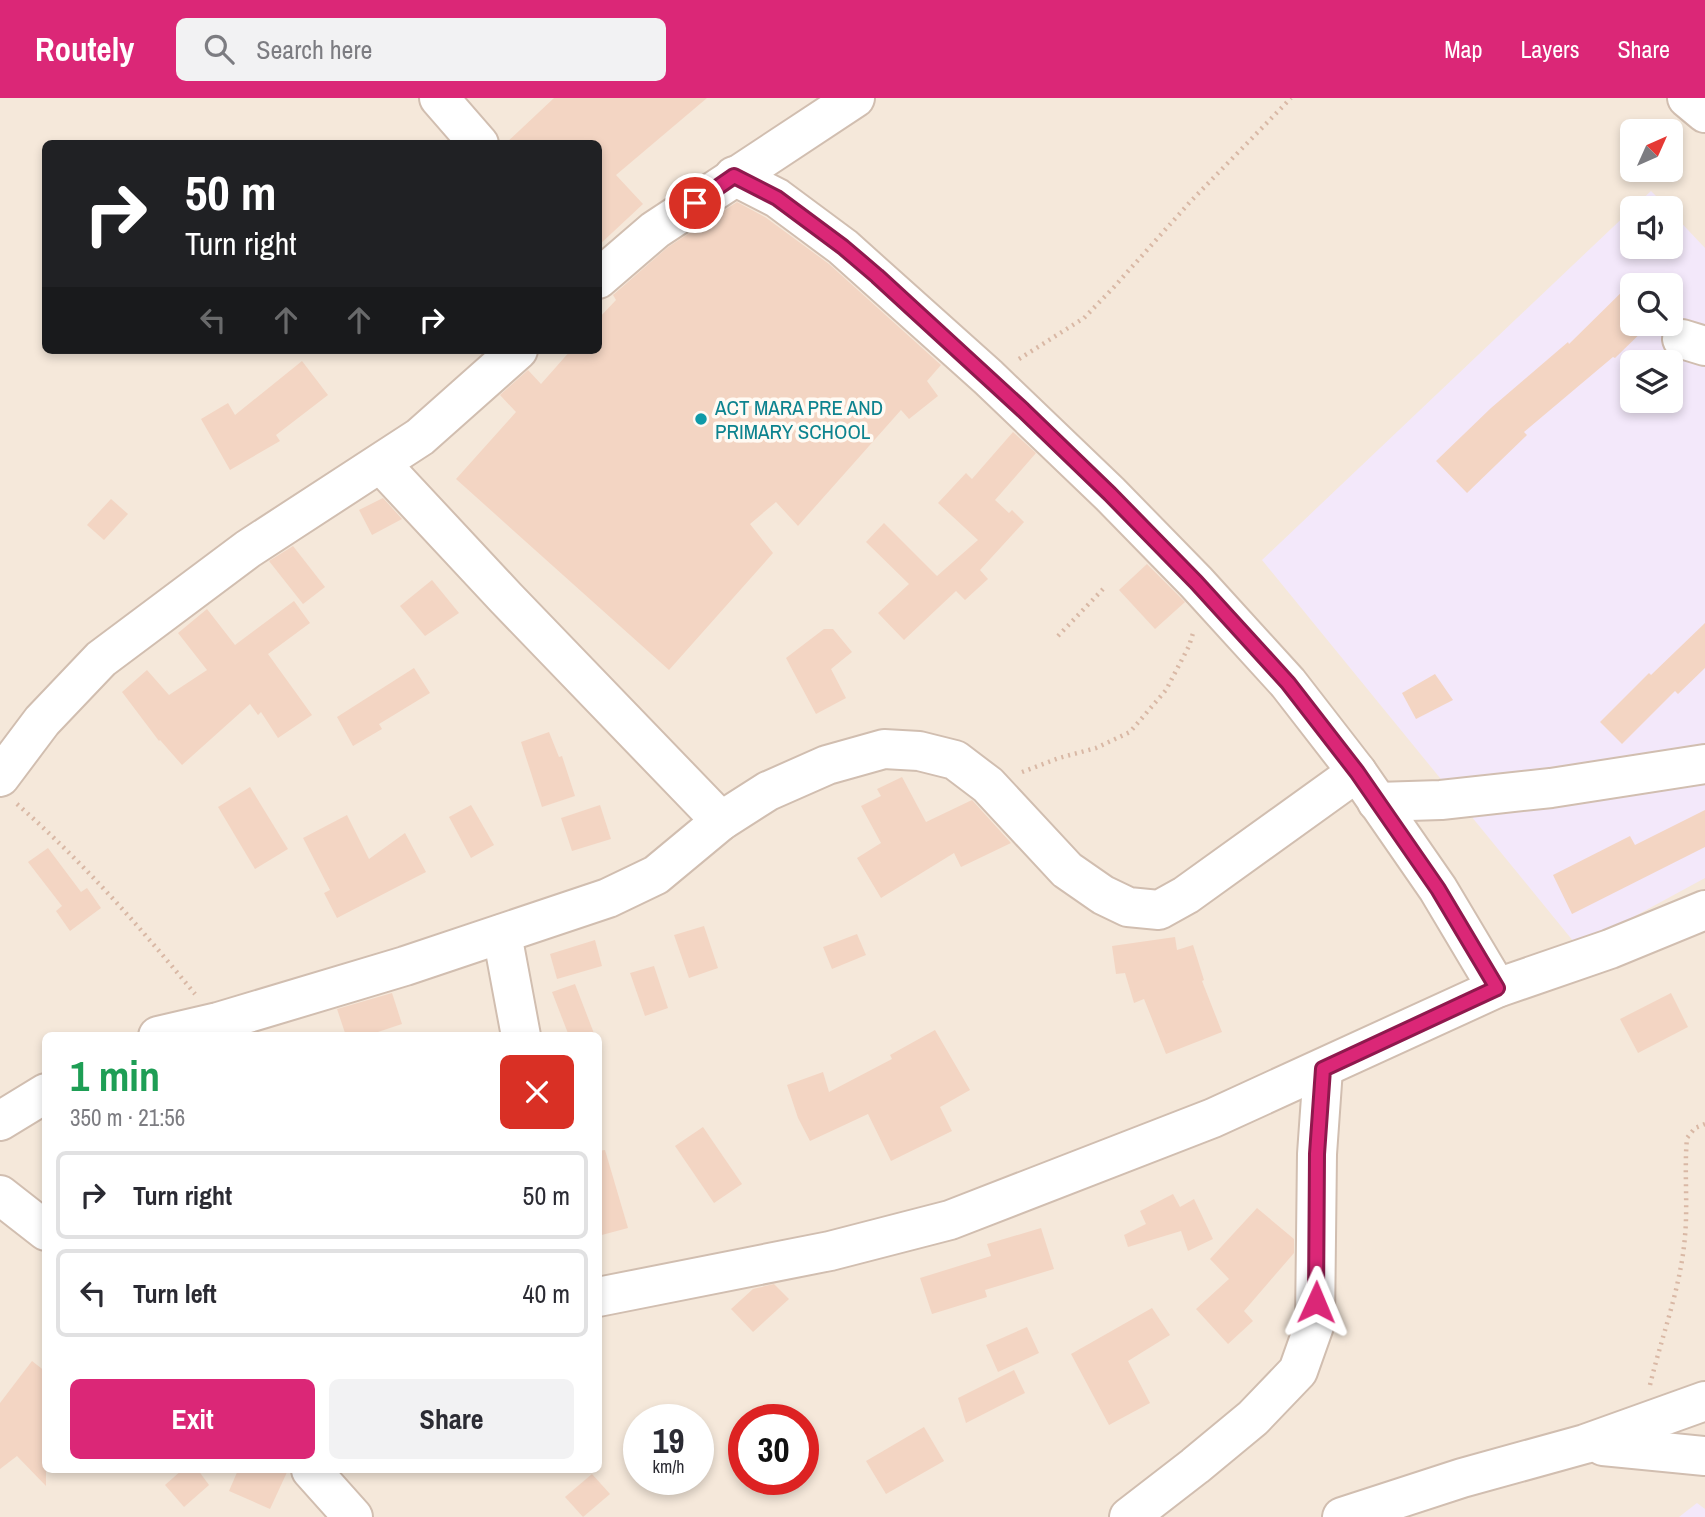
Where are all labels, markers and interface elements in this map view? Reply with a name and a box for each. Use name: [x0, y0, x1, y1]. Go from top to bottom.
search box: [176, 18, 666, 81]
text: Routely: [35, 27, 134, 71]
icon: search: [200, 30, 238, 68]
text: Search here: [256, 32, 372, 67]
text: Map: [1444, 33, 1482, 65]
text: Layers: [1520, 33, 1579, 65]
text: Share: [1617, 33, 1670, 65]
north arrow: [1620, 119, 1684, 182]
map controls: [1620, 119, 1683, 413]
text: 50 m: [185, 159, 277, 225]
icon: right: [70, 168, 161, 259]
pin: [665, 173, 725, 233]
icon: arrive: [676, 184, 714, 222]
button: sound: [1620, 196, 1683, 259]
text: Turn right: [185, 222, 297, 265]
button: search: [1620, 273, 1683, 336]
icon: left: [194, 301, 232, 339]
icon: ahead: [267, 301, 305, 339]
icon: ahead: [340, 301, 378, 339]
icon: right: [413, 301, 451, 339]
button: layers: [1620, 350, 1683, 413]
place label: ACT MARA PRE AND PRIMARY SCHOOL: [714, 393, 883, 446]
marker: ACT MARA PRE AND PRIMARY SCHOOL: [693, 411, 709, 427]
text: 1 min: [70, 1048, 160, 1104]
button: close: [500, 1055, 574, 1129]
text: 350 m · 21:56: [70, 1102, 185, 1133]
icon: right: [74, 1176, 112, 1214]
text: Turn right: [133, 1178, 232, 1213]
text: 50 m: [523, 1178, 570, 1213]
position arrow: [1279, 1265, 1353, 1339]
icon: left: [74, 1274, 112, 1312]
text: Turn left: [133, 1276, 217, 1311]
text: 40 m: [523, 1276, 570, 1311]
button: Exit: [70, 1379, 315, 1459]
button: Share: [329, 1379, 574, 1459]
speed limit sign: 30: [728, 1404, 819, 1495]
text: 19: [653, 1417, 684, 1464]
text: km/h: [653, 1454, 685, 1479]

